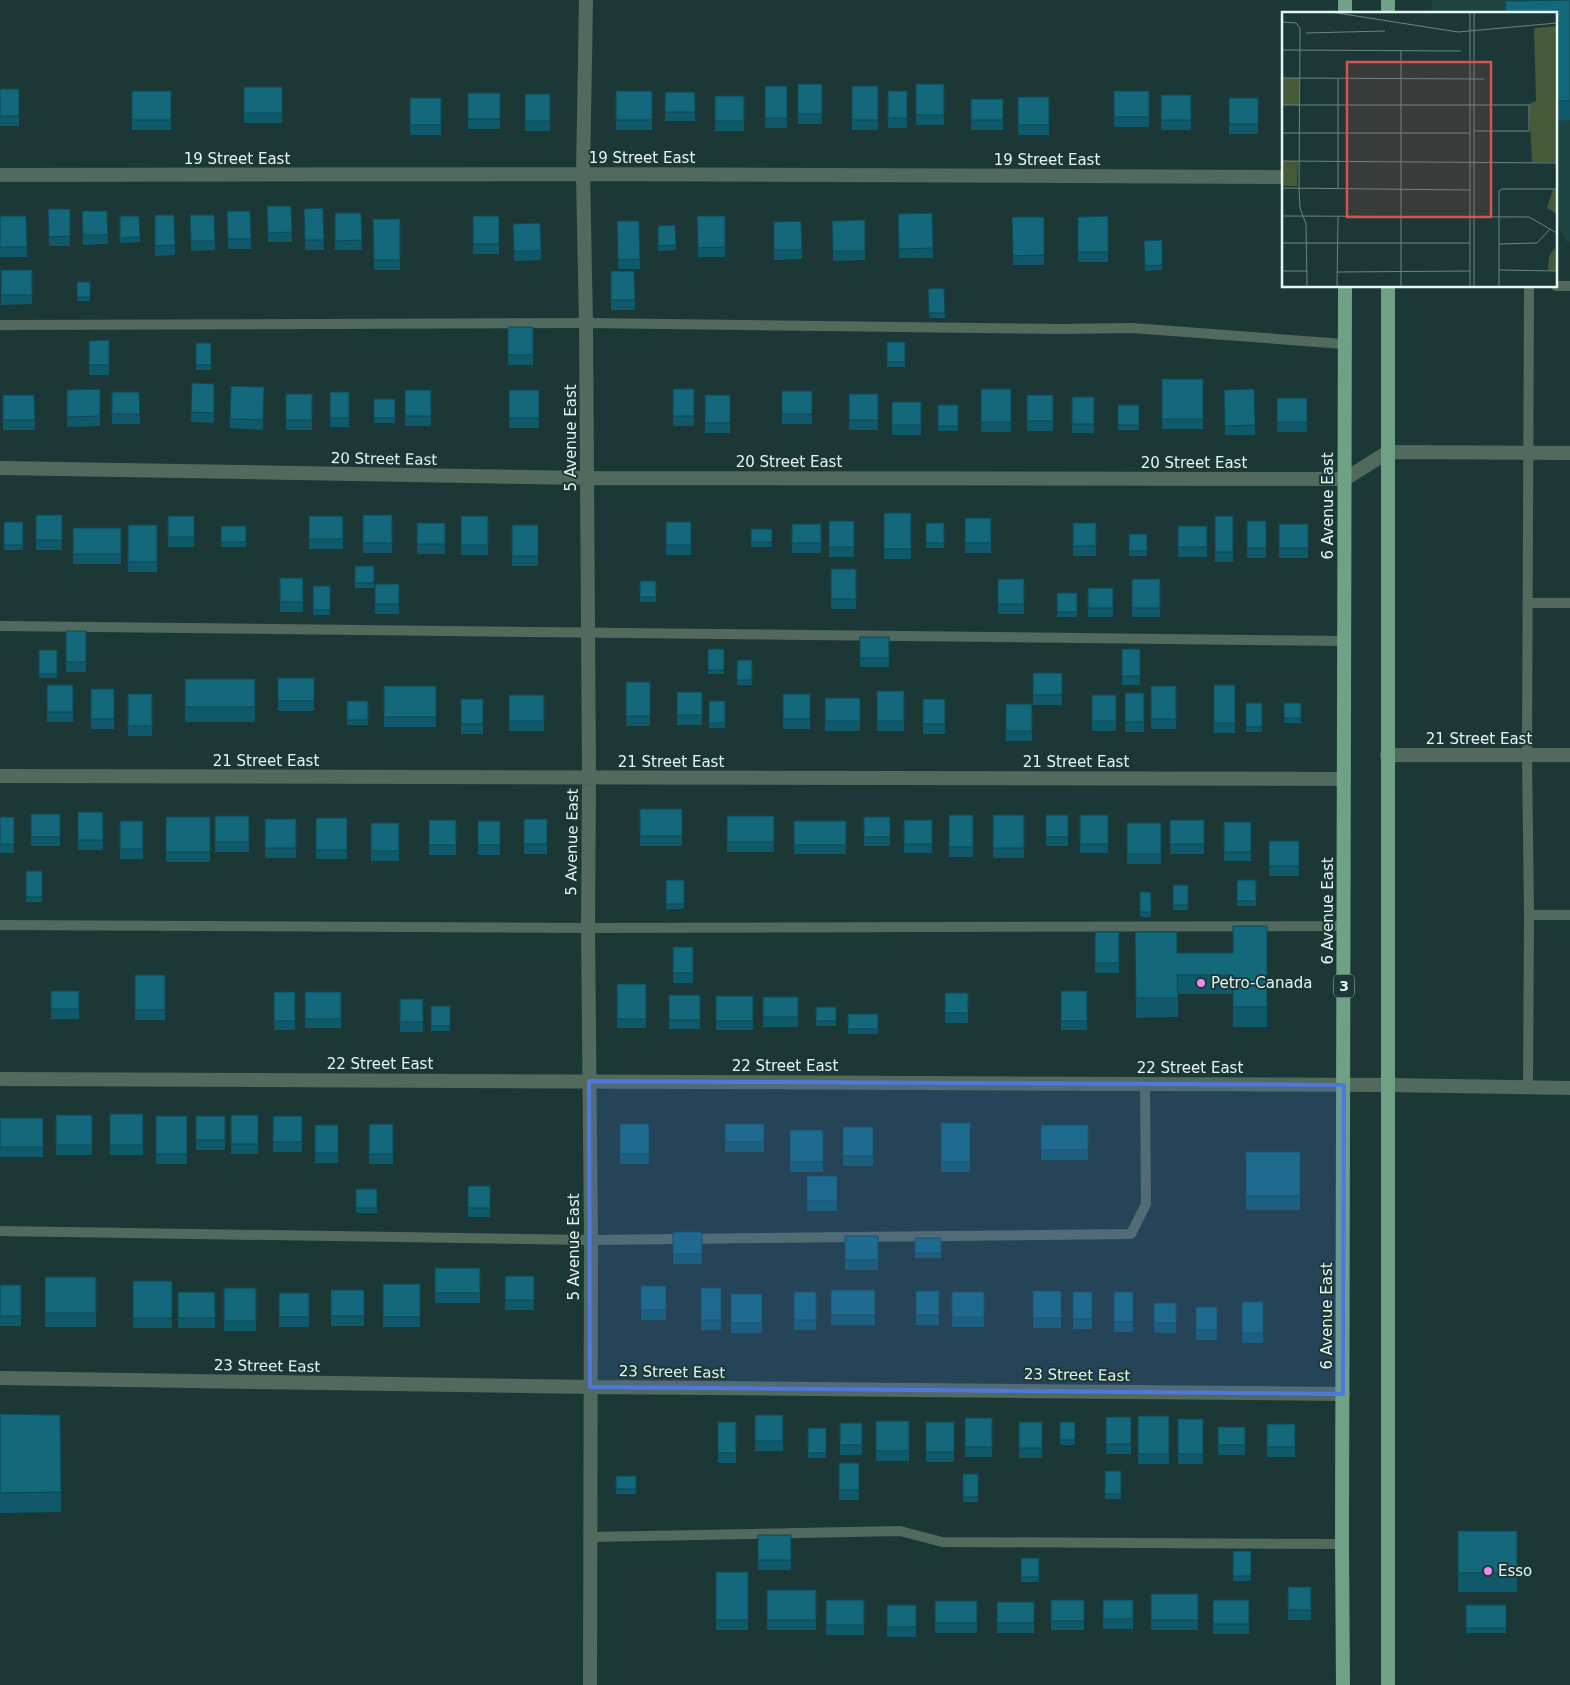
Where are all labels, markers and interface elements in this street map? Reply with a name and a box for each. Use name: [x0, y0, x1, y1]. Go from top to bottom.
inset map: [1282, 12, 1558, 288]
street label: 19 Street East: [589, 149, 695, 167]
street label: 19 Street East: [184, 150, 290, 168]
street label: 19 Street East: [994, 151, 1100, 169]
street label: 5 Avenue East: [562, 384, 580, 492]
street label: 20 Street East: [331, 449, 438, 469]
street label: 6 Avenue East: [1319, 452, 1337, 560]
street label: 20 Street East: [736, 453, 842, 471]
street label: 20 Street East: [1141, 454, 1247, 472]
street label: 21 Street East: [1426, 730, 1532, 748]
street label: 21 Street East: [213, 752, 319, 770]
street label: 21 Street East: [618, 753, 724, 771]
street label: 21 Street East: [1023, 753, 1129, 771]
street label: 5 Avenue East: [562, 788, 582, 896]
street label: 6 Avenue East: [1319, 857, 1337, 965]
place label: Petro-Canada: [1211, 974, 1312, 992]
road number: 3: [1334, 974, 1354, 998]
marker: Petro-Canada: [1195, 977, 1207, 989]
street label: 22 Street East: [327, 1055, 433, 1073]
street label: 22 Street East: [732, 1057, 838, 1075]
street label: 22 Street East: [1137, 1059, 1243, 1077]
street label: 5 Avenue East: [565, 1193, 583, 1301]
street label: 6 Avenue East: [1318, 1262, 1336, 1370]
street label: 23 Street East: [214, 1356, 321, 1376]
street label: 23 Street East: [619, 1362, 726, 1382]
street label: 23 Street East: [1024, 1365, 1131, 1385]
place label: Esso: [1498, 1562, 1532, 1580]
marker: Esso: [1482, 1565, 1494, 1577]

